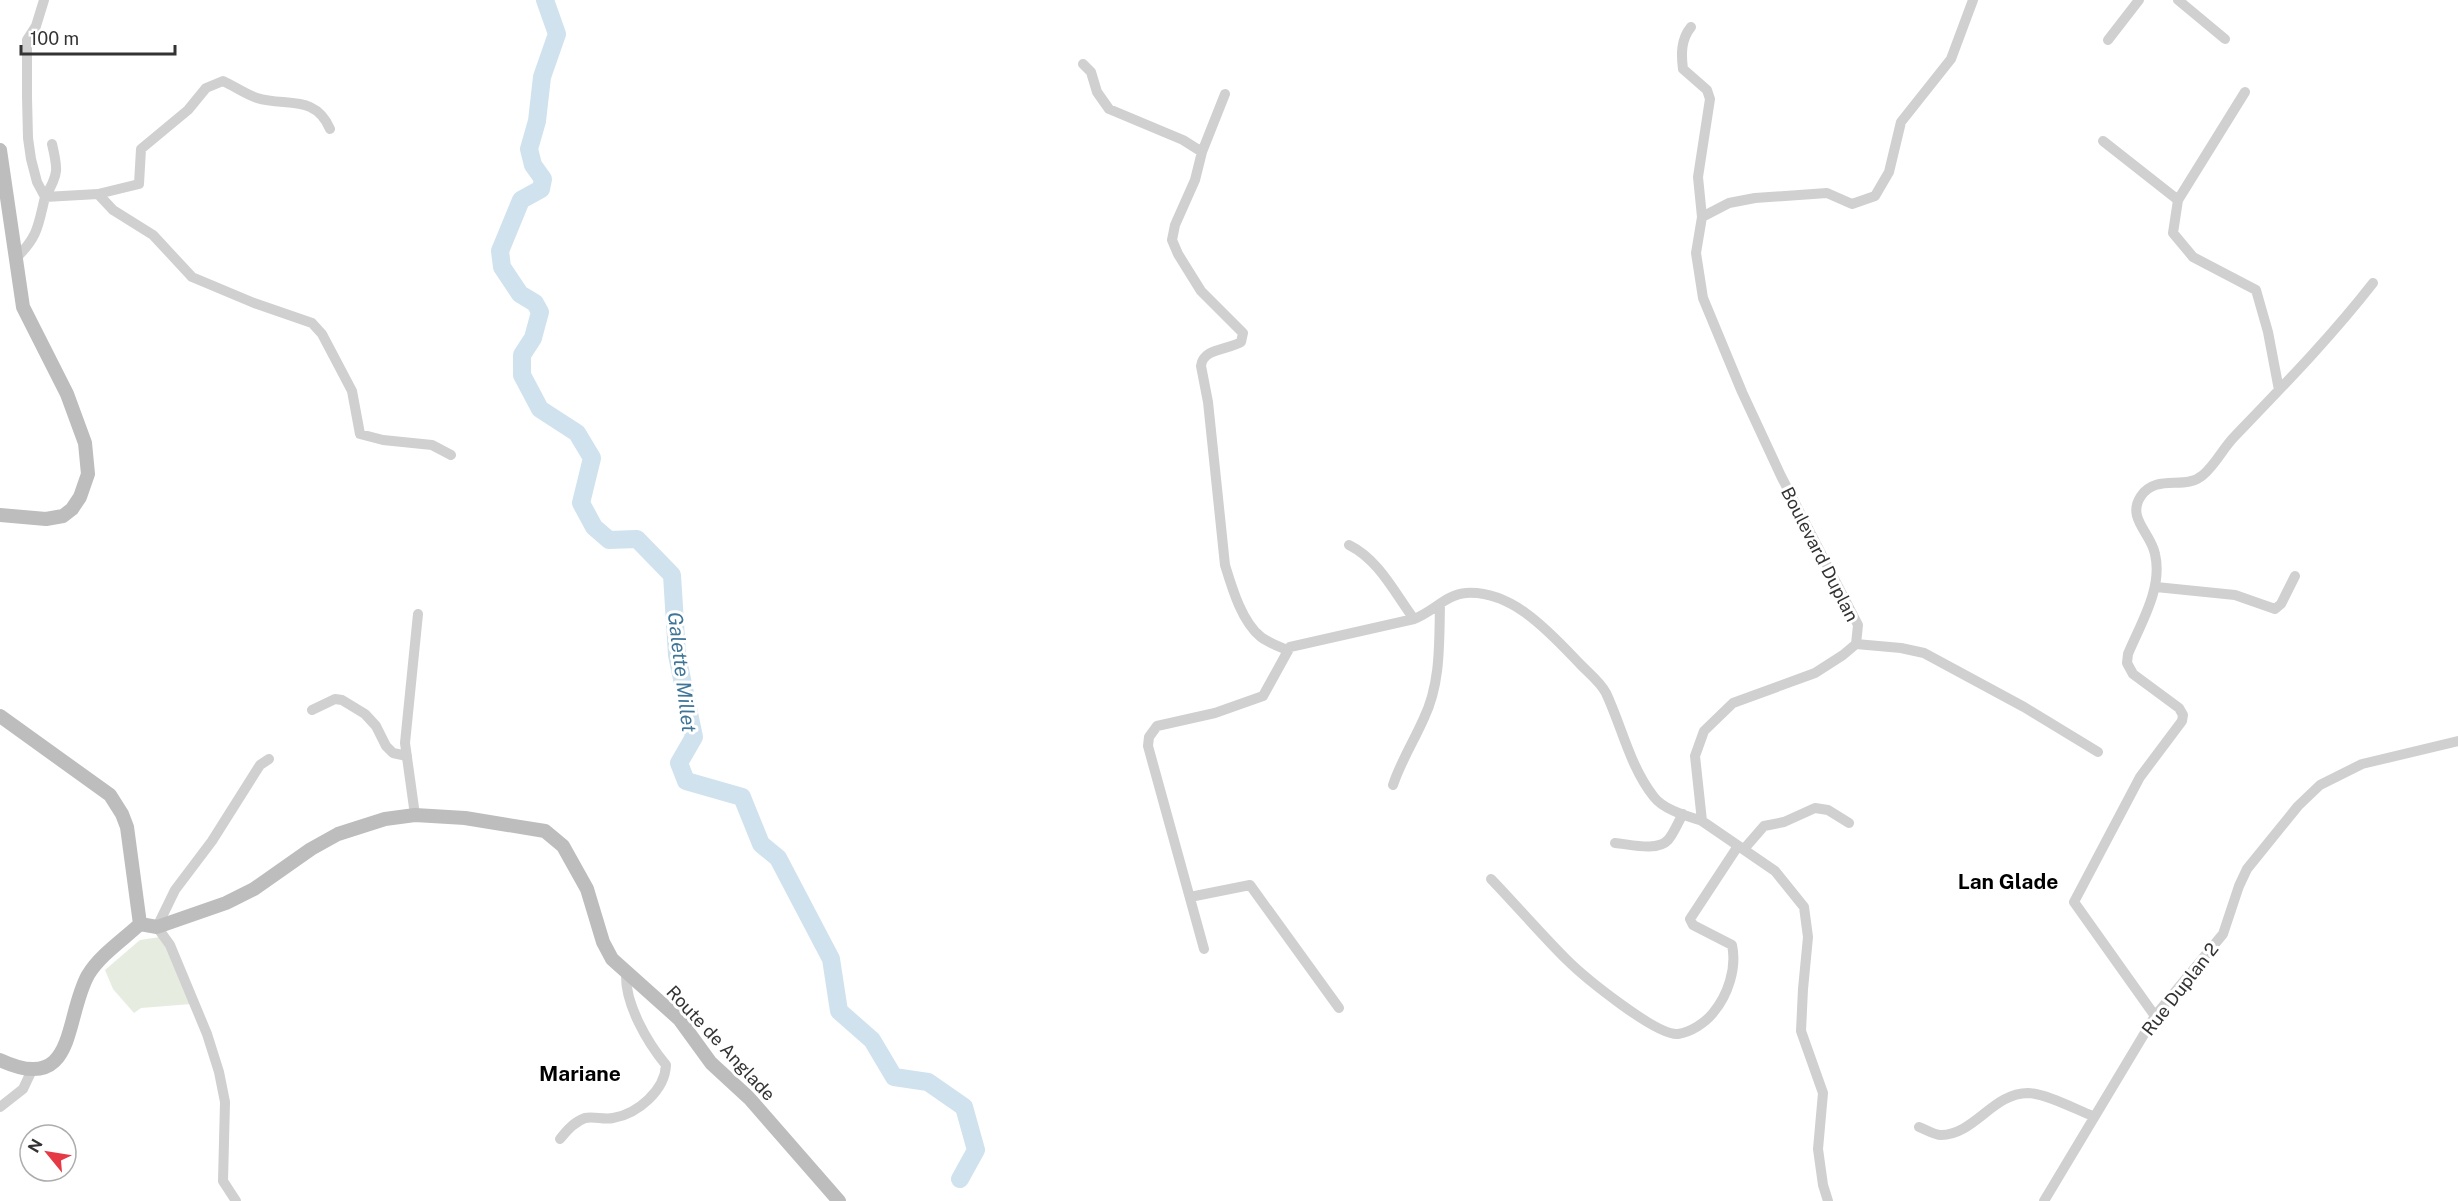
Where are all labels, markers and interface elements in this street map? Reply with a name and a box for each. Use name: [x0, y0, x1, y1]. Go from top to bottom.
scale bar: [21, 18, 176, 56]
text: 100 m: [30, 28, 79, 49]
street label: Boulevard Duplan: [1777, 483, 1863, 625]
water label: Galette Millet: [663, 610, 701, 734]
district label: Lan Glade: [1958, 869, 2058, 894]
street label: Rue Duplan 2: [2137, 939, 2223, 1039]
street label: Route de Anglade: [662, 981, 780, 1105]
district label: Mariane: [539, 1061, 621, 1086]
north arrow: [18, 1123, 78, 1183]
text: N: [24, 1136, 47, 1156]

